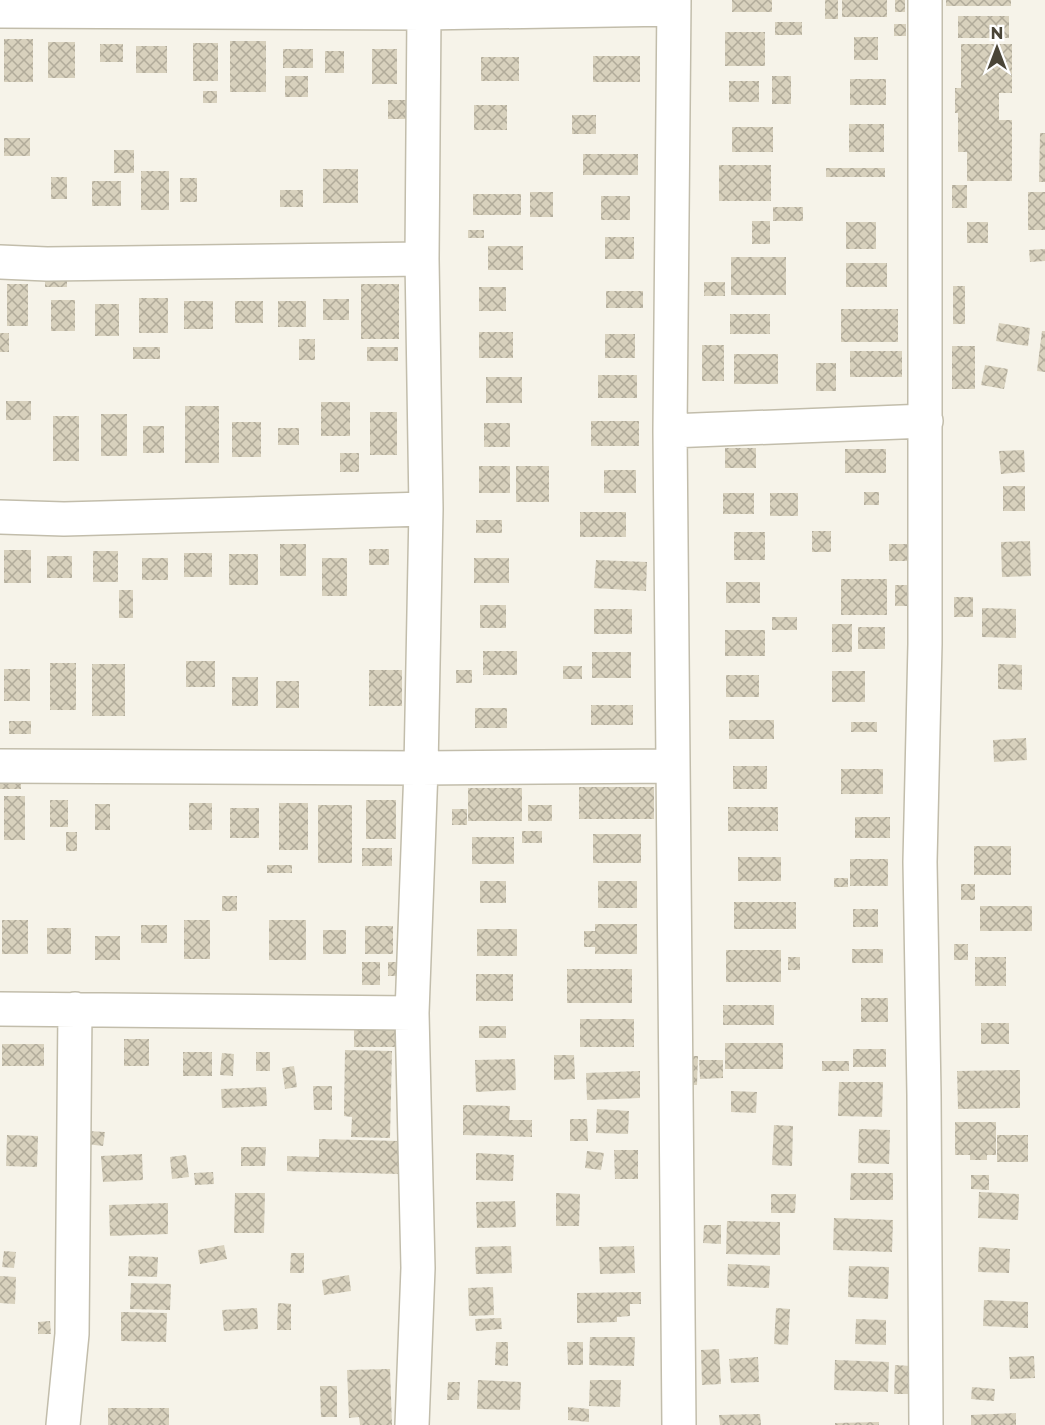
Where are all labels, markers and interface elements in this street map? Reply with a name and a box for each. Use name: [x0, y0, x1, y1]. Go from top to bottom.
north arrow: [967, 18, 1027, 78]
text: N: [991, 24, 1003, 43]

